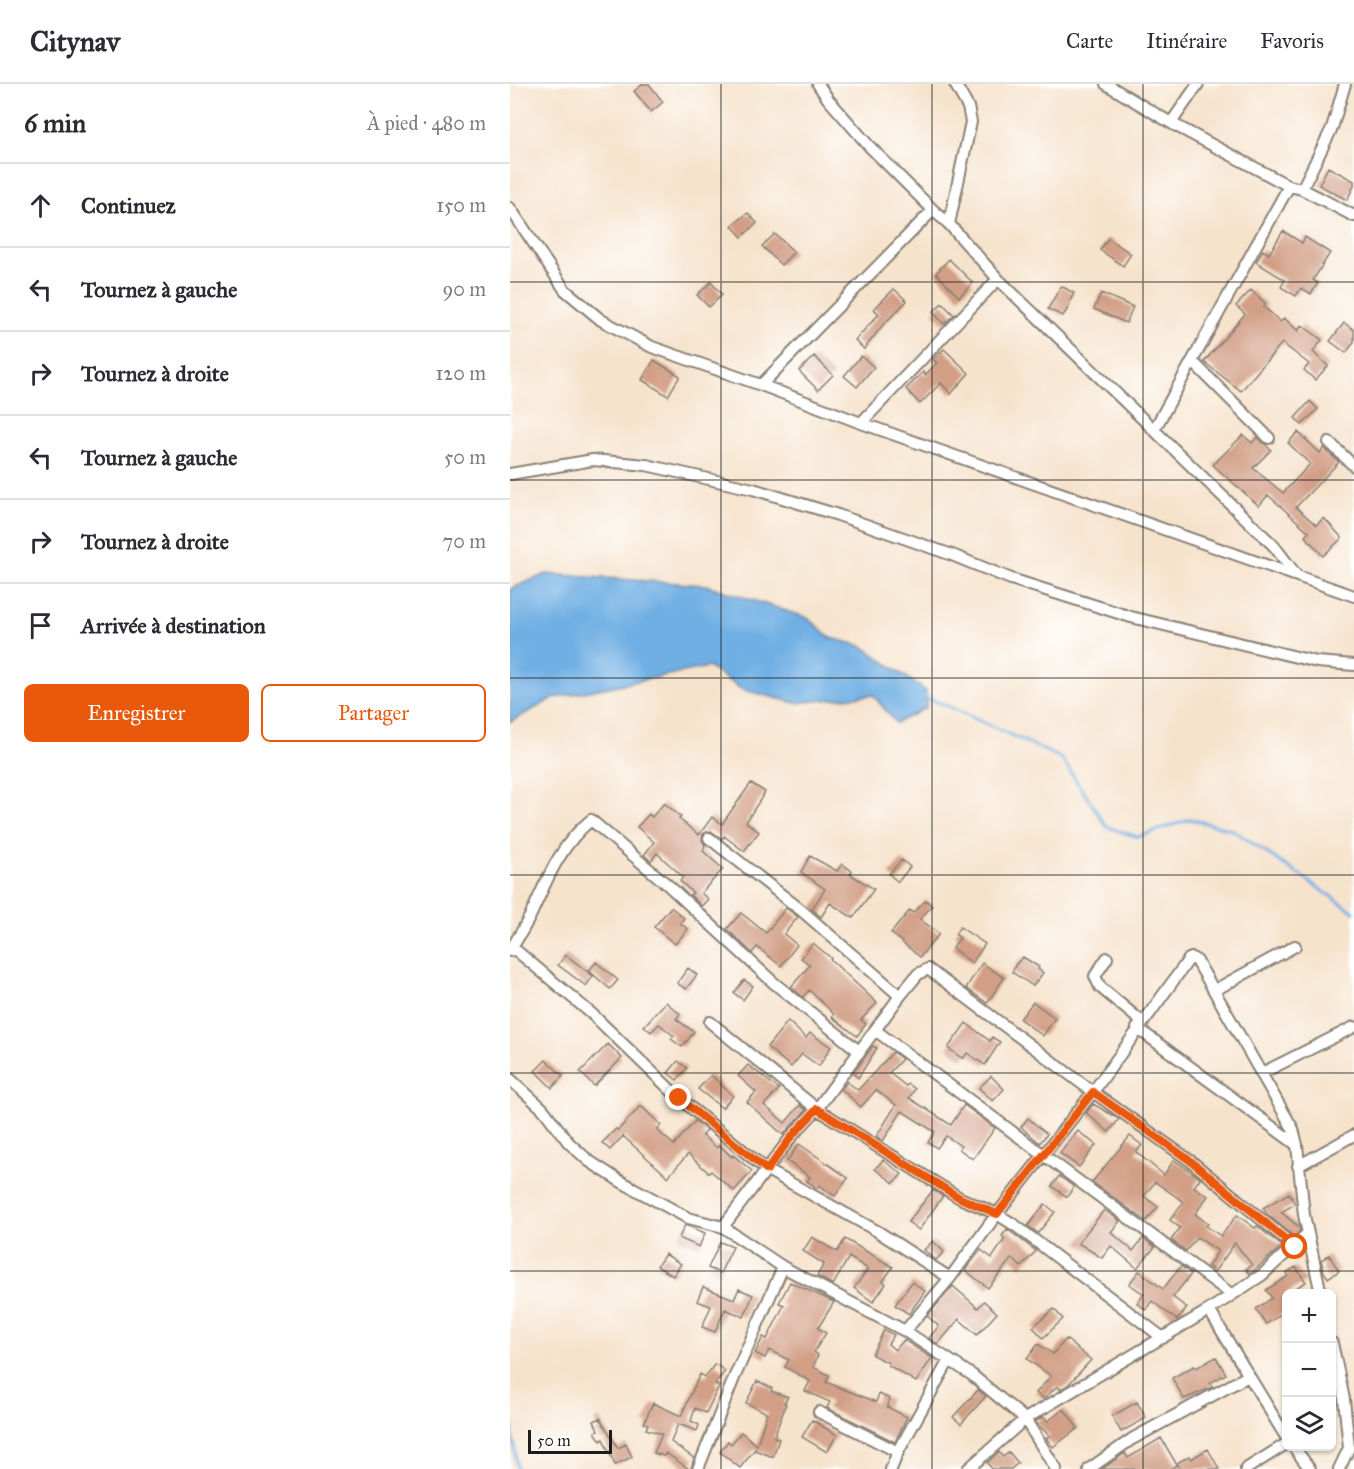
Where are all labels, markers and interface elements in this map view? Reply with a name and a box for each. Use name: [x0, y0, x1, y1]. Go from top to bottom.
text: Citynav: [30, 24, 120, 59]
text: Carte: [1066, 28, 1113, 54]
text: Itinéraire: [1146, 28, 1227, 54]
text: Favoris: [1260, 28, 1324, 54]
text: 6 min: [24, 107, 86, 139]
text: À pied · 480 m: [367, 111, 486, 135]
icon: ahead: [24, 189, 57, 222]
text: Continuez: [81, 192, 176, 219]
text: 150 m: [436, 193, 486, 217]
icon: left: [24, 273, 57, 306]
text: Tournez à gauche: [81, 276, 237, 303]
text: 90 m: [443, 277, 486, 301]
icon: right: [24, 357, 57, 390]
text: Tournez à droite: [81, 360, 229, 387]
text: 120 m: [435, 361, 486, 385]
icon: left: [24, 441, 57, 474]
text: Tournez à gauche: [81, 444, 237, 471]
text: 50 m: [444, 445, 486, 469]
icon: right: [24, 525, 57, 558]
text: Tournez à droite: [81, 528, 229, 555]
text: 70 m: [443, 529, 486, 553]
icon: arrive: [24, 609, 57, 642]
text: Arrivée à destination: [81, 612, 266, 639]
button: Enregistrer: [24, 684, 249, 742]
button: Partager: [261, 684, 486, 742]
route end: [665, 1084, 691, 1110]
route start: [1281, 1233, 1307, 1259]
map controls: [1282, 1289, 1336, 1451]
button: +: [1282, 1289, 1336, 1343]
button: −: [1282, 1343, 1336, 1397]
button: layers: [1282, 1397, 1336, 1451]
scale bar: [528, 1427, 612, 1454]
text: 50 m: [537, 1431, 571, 1450]

